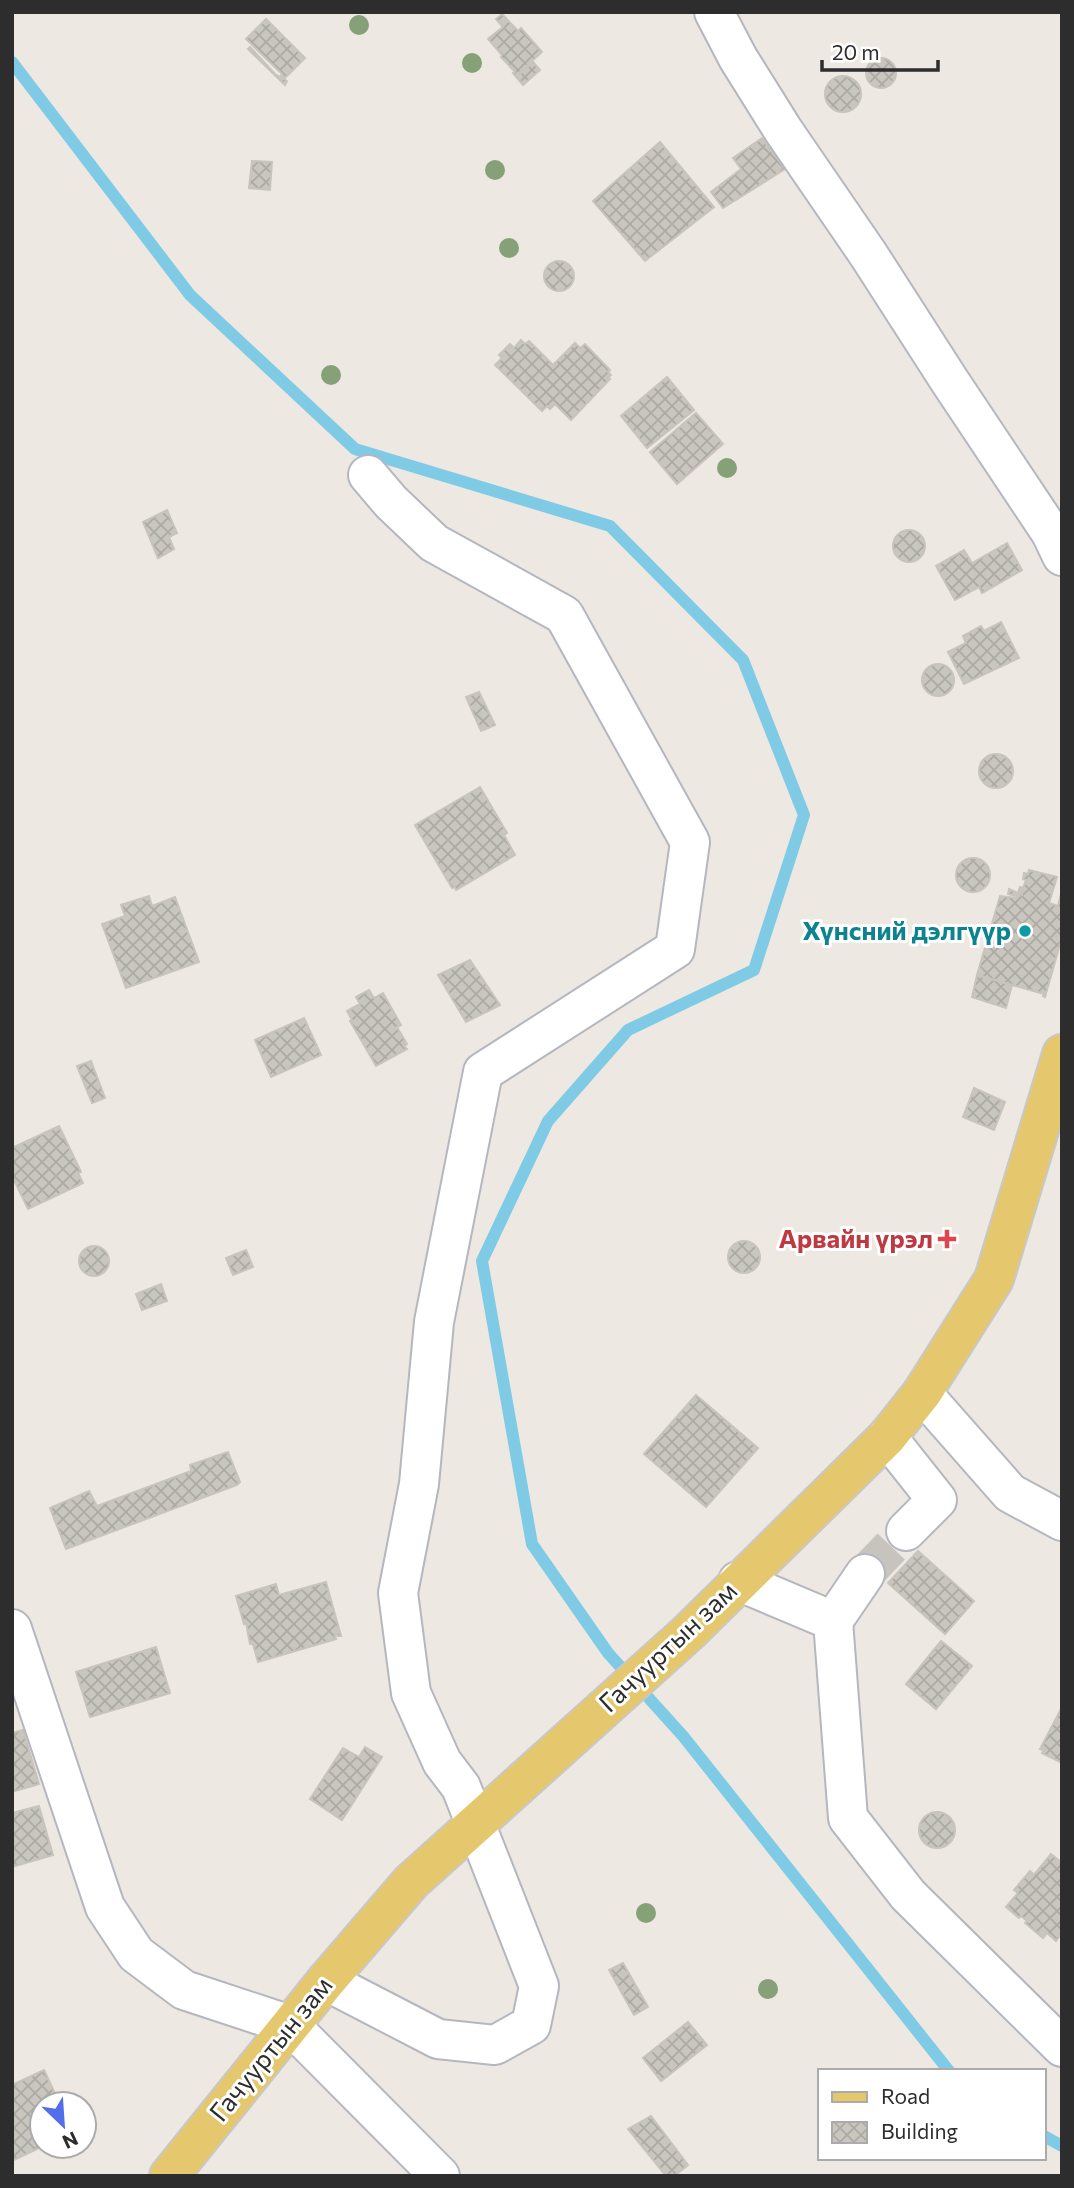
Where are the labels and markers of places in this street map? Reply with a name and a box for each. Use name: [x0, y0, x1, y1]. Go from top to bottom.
place label: Хүнсний дэлгүүр: [803, 914, 1011, 945]
marker: Хүнсний дэлгүүр: [1017, 923, 1033, 939]
place label: Арвайн үрэл: [778, 1222, 933, 1253]
marker: Арвайн үрэл: [939, 1231, 955, 1247]

